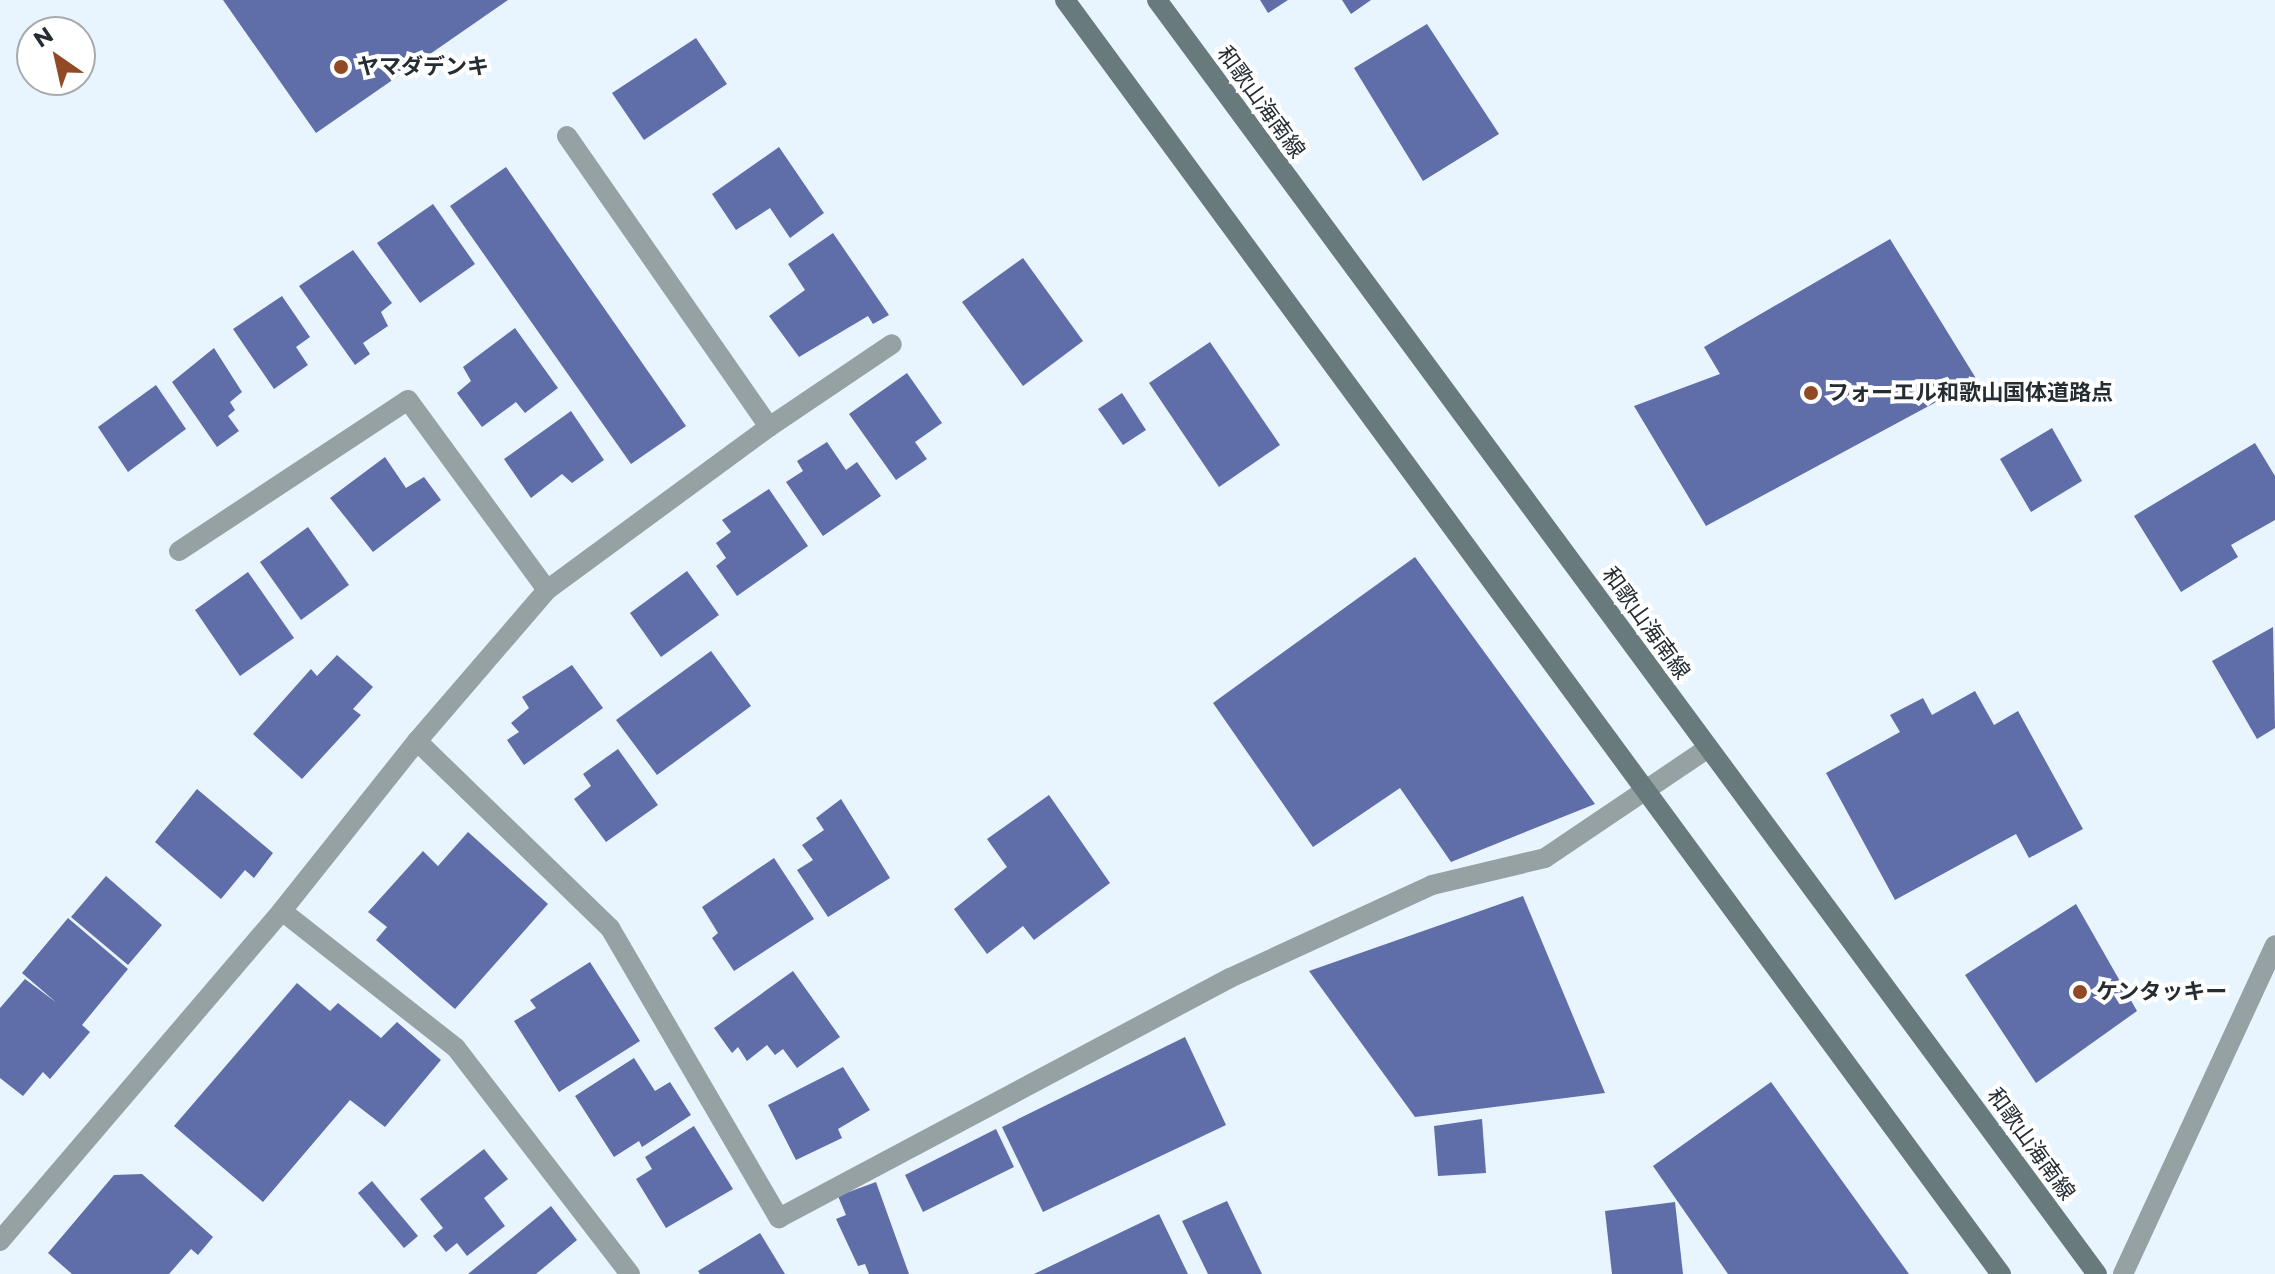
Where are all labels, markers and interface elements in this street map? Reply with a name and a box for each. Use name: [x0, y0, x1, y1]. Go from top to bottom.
north arrow: [16, 16, 96, 96]
text: N: [28, 21, 58, 54]
street label: 和歌山海南線: [1212, 41, 1310, 163]
place label: ヤマダデンキ: [357, 54, 489, 80]
marker: ヤマダデンキ: [332, 58, 350, 76]
place label: フォーエル和歌山国体道路点: [1827, 380, 2113, 406]
marker: フォーエル和歌山国体道路点: [1802, 384, 1820, 402]
street label: 和歌山海南線: [1597, 562, 1695, 684]
place label: ケンタッキー: [2096, 979, 2228, 1005]
marker: ケンタッキー: [2071, 983, 2089, 1001]
street label: 和歌山海南線: [1982, 1083, 2080, 1205]

